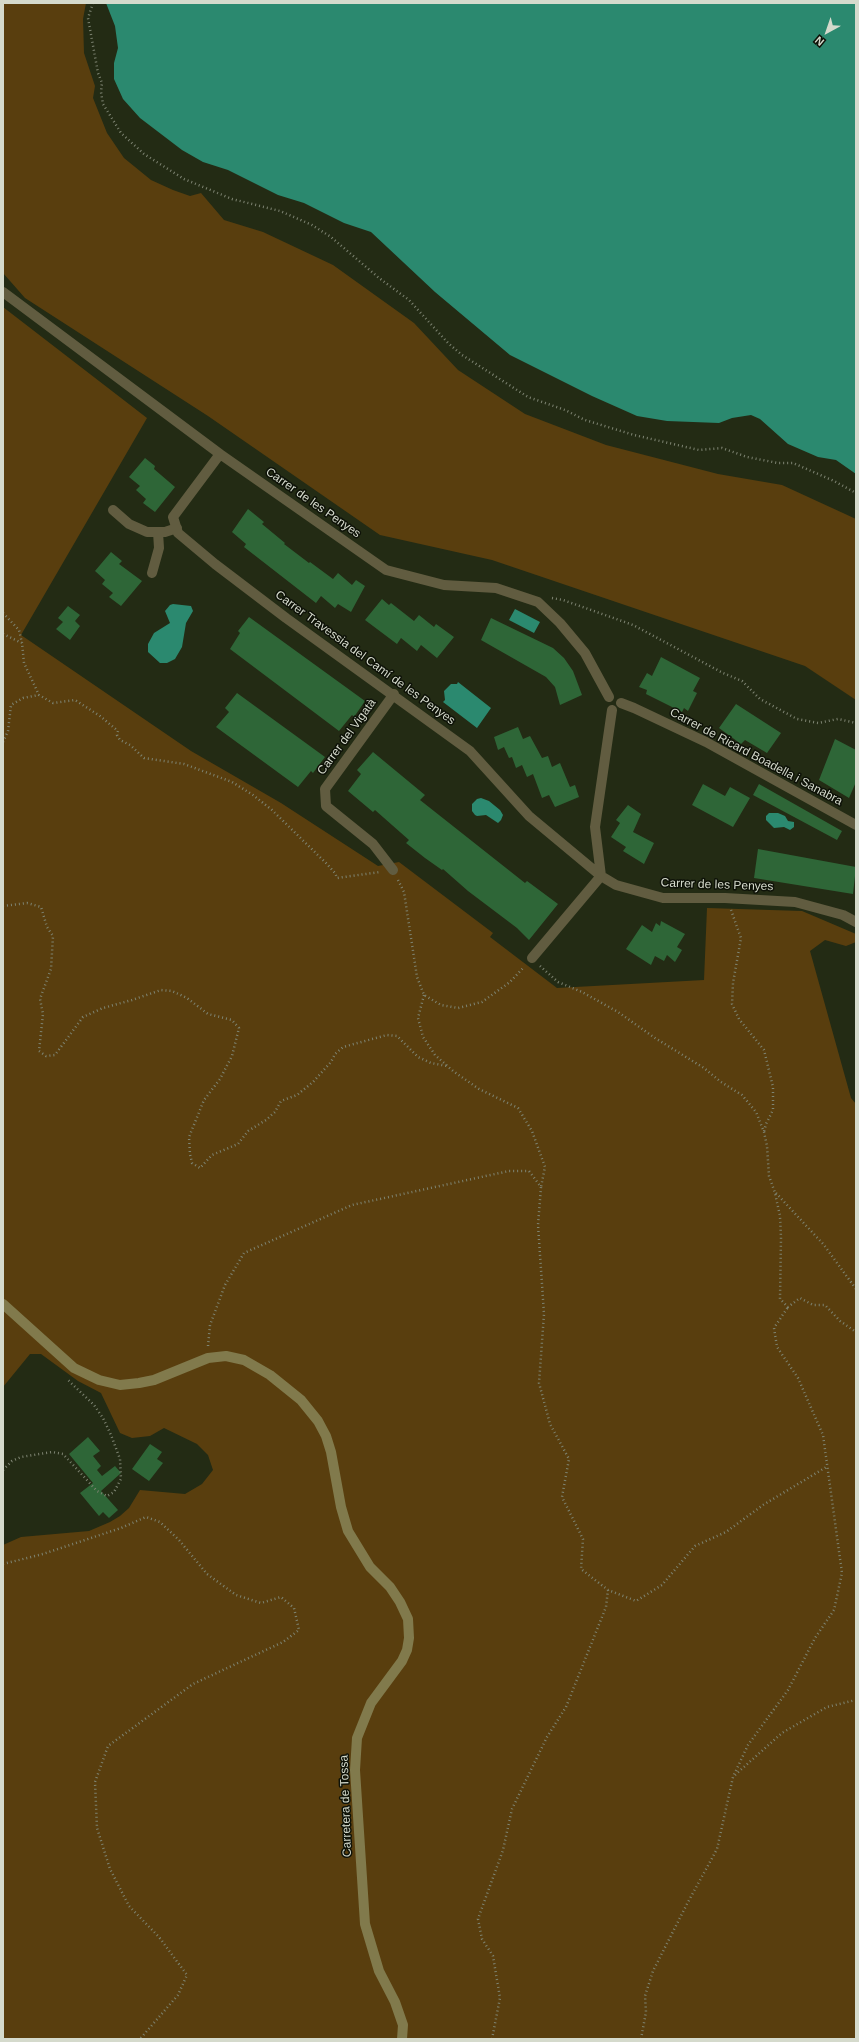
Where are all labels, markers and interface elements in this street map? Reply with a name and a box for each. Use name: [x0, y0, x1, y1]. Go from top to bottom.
north arrow: [807, 12, 847, 52]
text: N: [812, 34, 826, 48]
street label: Carrer de les Penyes: [263, 465, 363, 541]
street label: Carrer Travessia del Camí de les Penyes: [272, 588, 458, 728]
street label: Carrer del Vigatà: [315, 696, 379, 778]
street label: Carrer de Ricard Boadella i Sanabra: [667, 705, 845, 809]
street label: Carrer de les Penyes: [660, 876, 774, 894]
street label: Carretera de Tossa: [337, 1755, 355, 1857]

